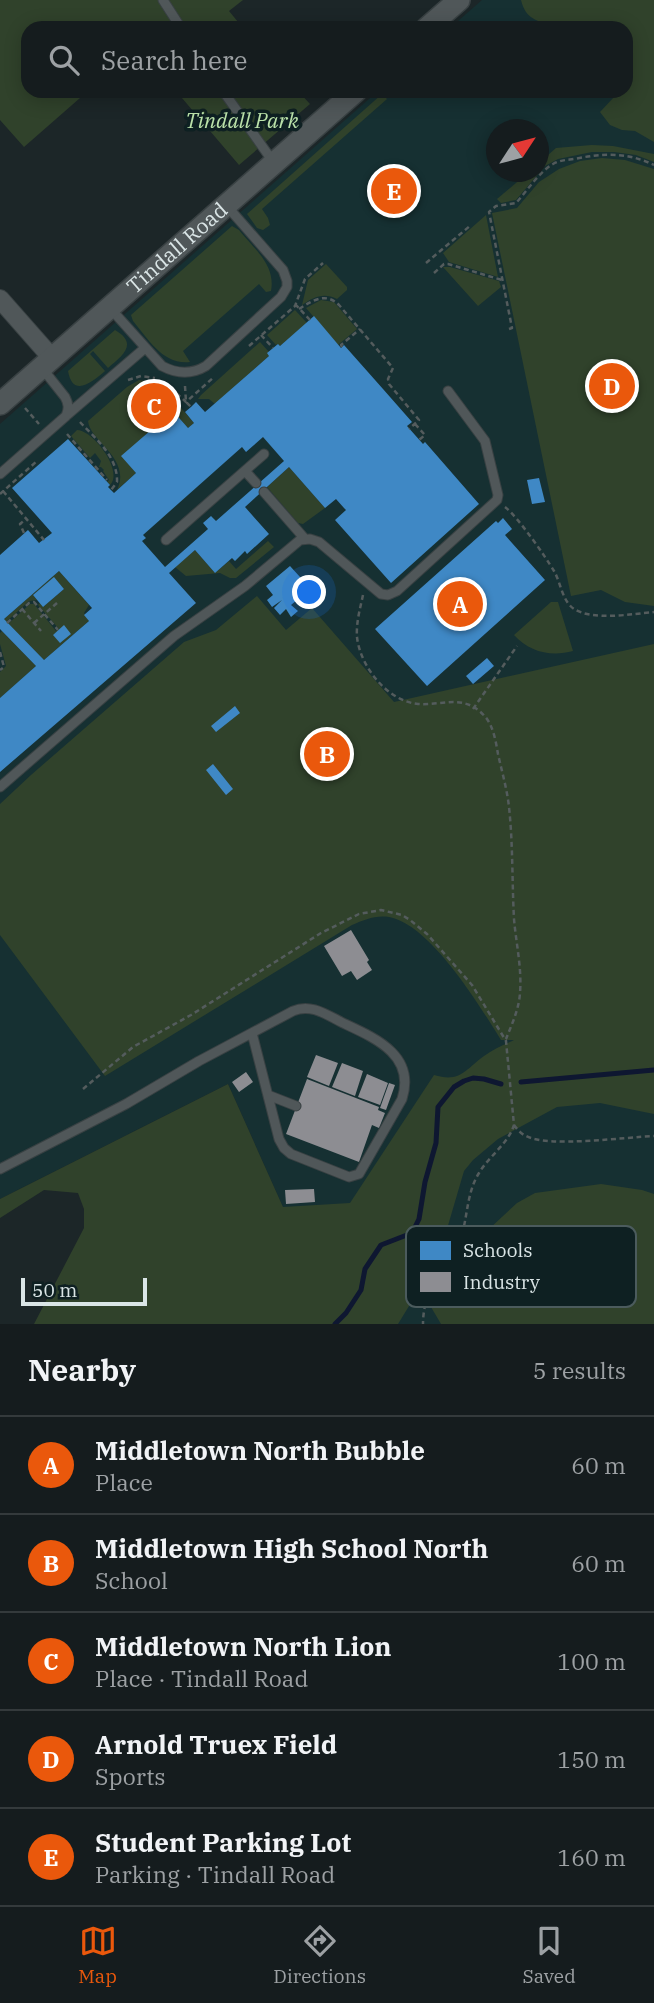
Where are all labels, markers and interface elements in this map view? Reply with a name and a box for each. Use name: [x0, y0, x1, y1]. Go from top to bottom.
search box: [21, 21, 633, 98]
icon: search: [45, 41, 83, 79]
text: Search here: [101, 43, 247, 77]
park label: Tindall Park: [185, 106, 300, 134]
north arrow: [486, 119, 549, 182]
pin: E: [371, 165, 417, 217]
street label: Tindall Road: [120, 195, 233, 299]
pin: D: [589, 360, 635, 412]
pin: C: [131, 380, 177, 432]
your location: [292, 575, 326, 609]
pin: A: [437, 578, 483, 630]
pin: B: [304, 728, 350, 780]
legend: [406, 1226, 636, 1307]
text: Schools: [463, 1238, 532, 1262]
text: Industry: [463, 1270, 541, 1294]
scale bar: [21, 1275, 147, 1307]
text: 50 m: [32, 1278, 77, 1302]
text: Nearby: [28, 1350, 136, 1389]
text: 5 results: [533, 1355, 626, 1385]
text: Middletown North Bubble: [95, 1433, 425, 1467]
text: A: [43, 1450, 59, 1480]
text: 60 m: [571, 1450, 626, 1480]
text: Place: [95, 1467, 153, 1497]
text: Middletown High School North: [95, 1531, 488, 1565]
text: B: [43, 1548, 59, 1578]
text: 60 m: [571, 1548, 626, 1578]
text: School: [95, 1565, 168, 1595]
text: Middletown North Lion: [95, 1629, 391, 1663]
text: C: [43, 1646, 59, 1676]
text: 100 m: [557, 1646, 626, 1676]
text: Place · Tindall Road: [95, 1663, 308, 1693]
text: Arnold Truex Field: [95, 1727, 337, 1761]
text: D: [42, 1744, 60, 1774]
text: 150 m: [557, 1744, 626, 1774]
text: Sports: [95, 1761, 165, 1791]
text: Student Parking Lot: [95, 1825, 351, 1859]
text: E: [43, 1842, 59, 1872]
text: 160 m: [557, 1842, 626, 1872]
text: Parking · Tindall Road: [95, 1859, 335, 1889]
tab: Map: [78, 1922, 117, 1988]
tab: Directions: [273, 1922, 366, 1988]
tab: Saved: [523, 1922, 576, 1988]

